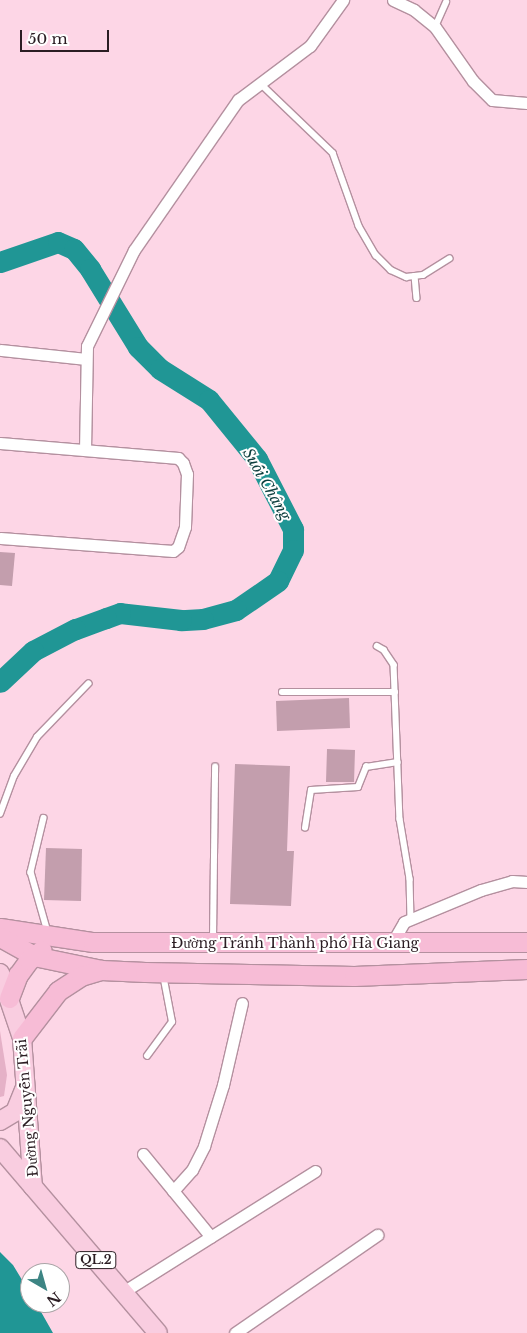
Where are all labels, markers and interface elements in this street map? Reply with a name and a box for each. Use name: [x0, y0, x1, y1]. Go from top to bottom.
scale bar: [22, 20, 111, 52]
text: 50 m: [28, 29, 68, 48]
water label: Suối Châng: [239, 445, 295, 523]
street label: Đường Tránh Thành phố Hà Giang: [170, 935, 420, 951]
street label: Đường Nguyễn Trãi: [13, 1038, 41, 1178]
road number: QL.2: [75, 1250, 117, 1270]
north arrow: [20, 1263, 70, 1313]
text: N: [43, 1288, 64, 1310]

